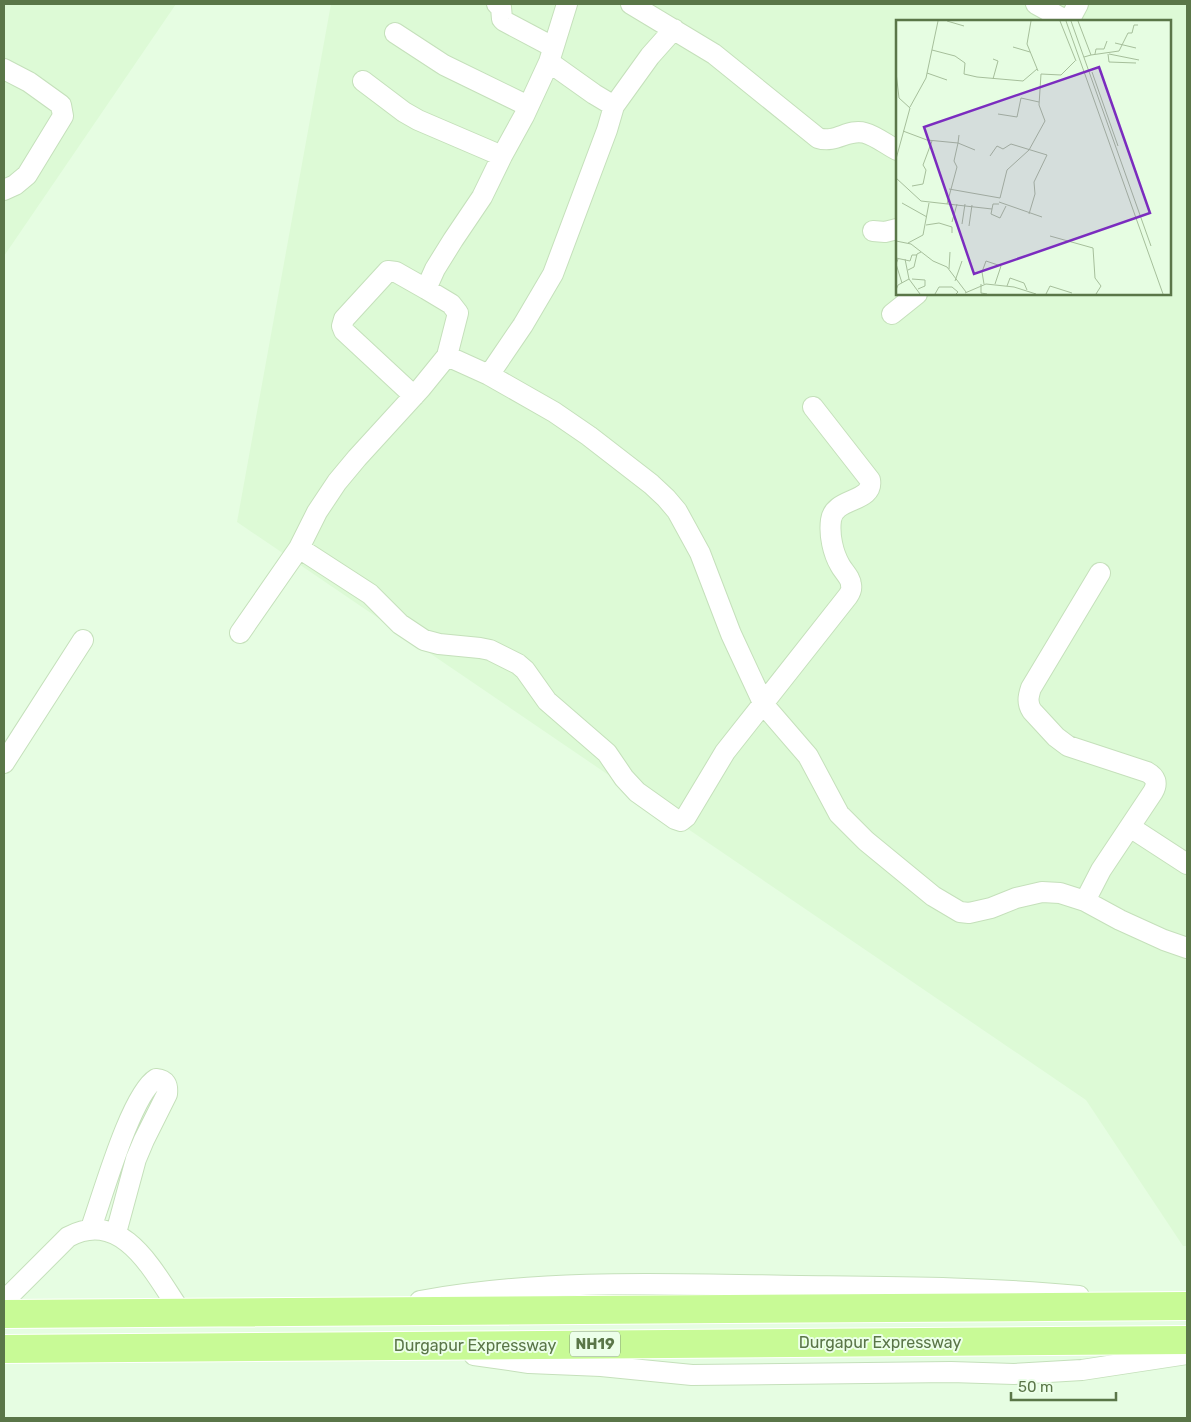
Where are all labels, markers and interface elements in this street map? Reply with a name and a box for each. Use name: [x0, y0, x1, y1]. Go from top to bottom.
inset map: [896, 20, 1171, 295]
road number: NH19: [570, 1332, 620, 1356]
street label: Durgapur Expressway: [799, 1333, 961, 1352]
street label: Durgapur Expressway: [394, 1336, 556, 1355]
scale bar: [1011, 1370, 1116, 1402]
text: 50 m: [1018, 1378, 1053, 1396]

